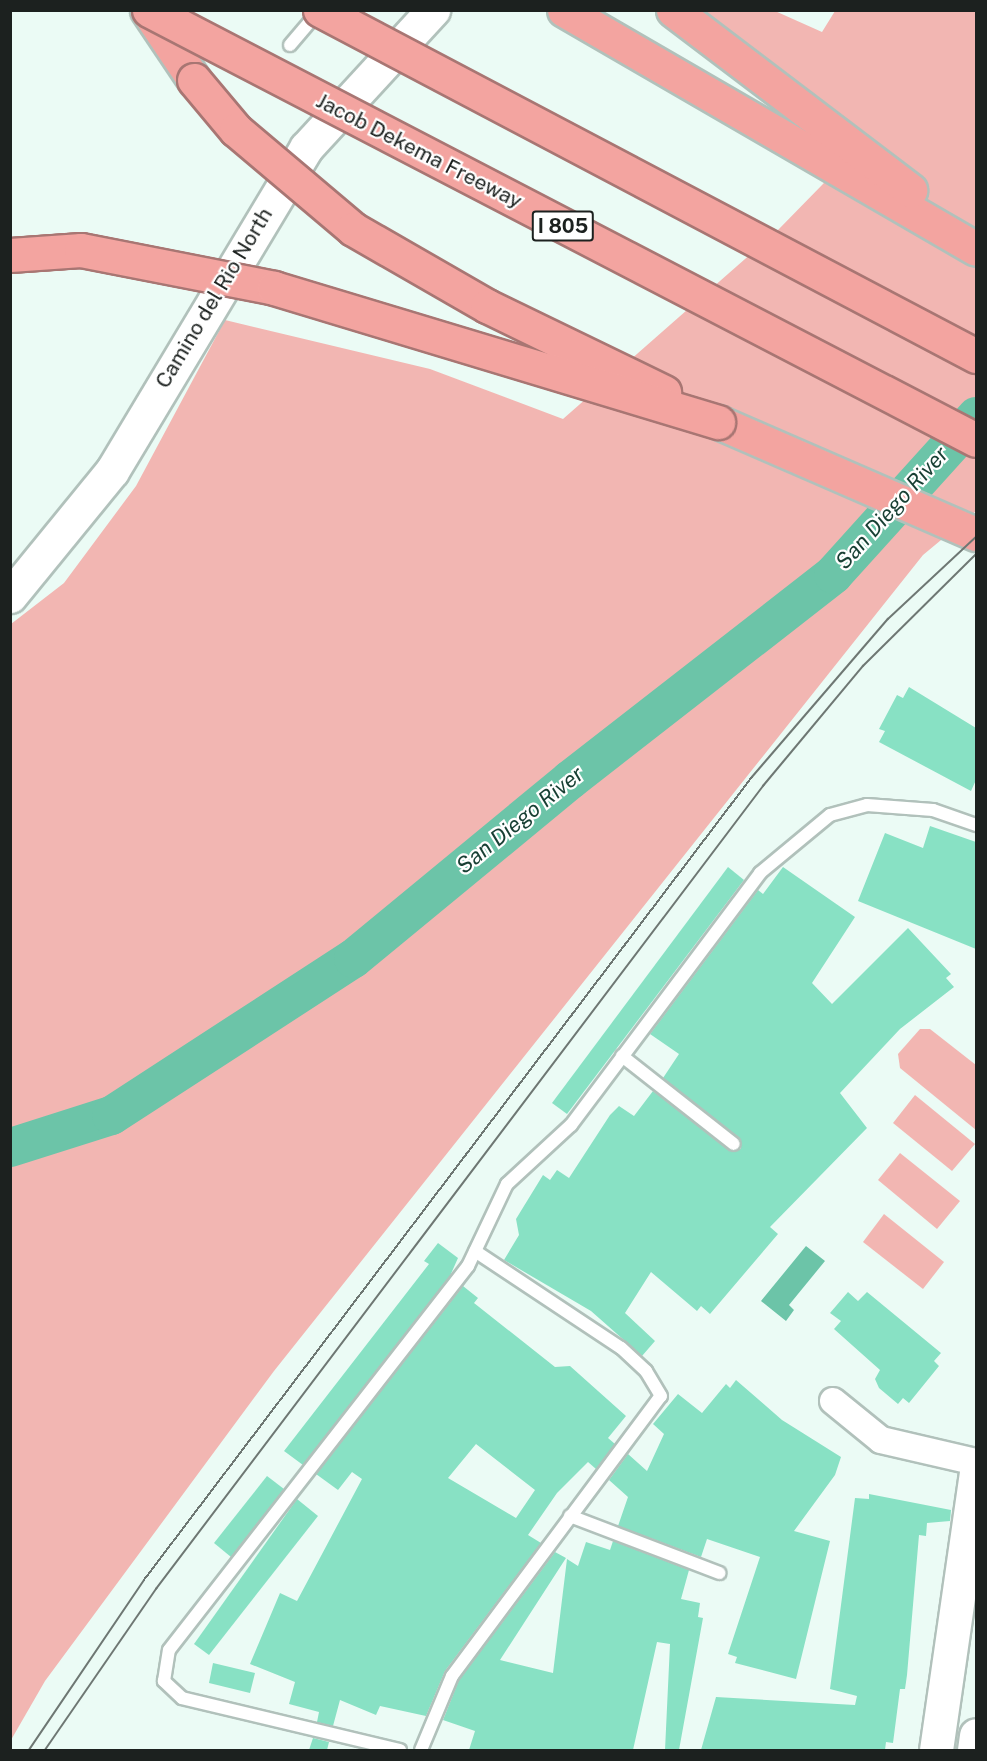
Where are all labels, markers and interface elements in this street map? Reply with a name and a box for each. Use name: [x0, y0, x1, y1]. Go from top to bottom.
street label: Jacob Dekema Freeway: [312, 88, 526, 214]
street label: Camino del Rio North: [150, 203, 278, 393]
road number: I 805: [532, 209, 594, 243]
water label: San Diego River: [830, 441, 954, 575]
water label: San Diego River: [451, 761, 589, 879]

